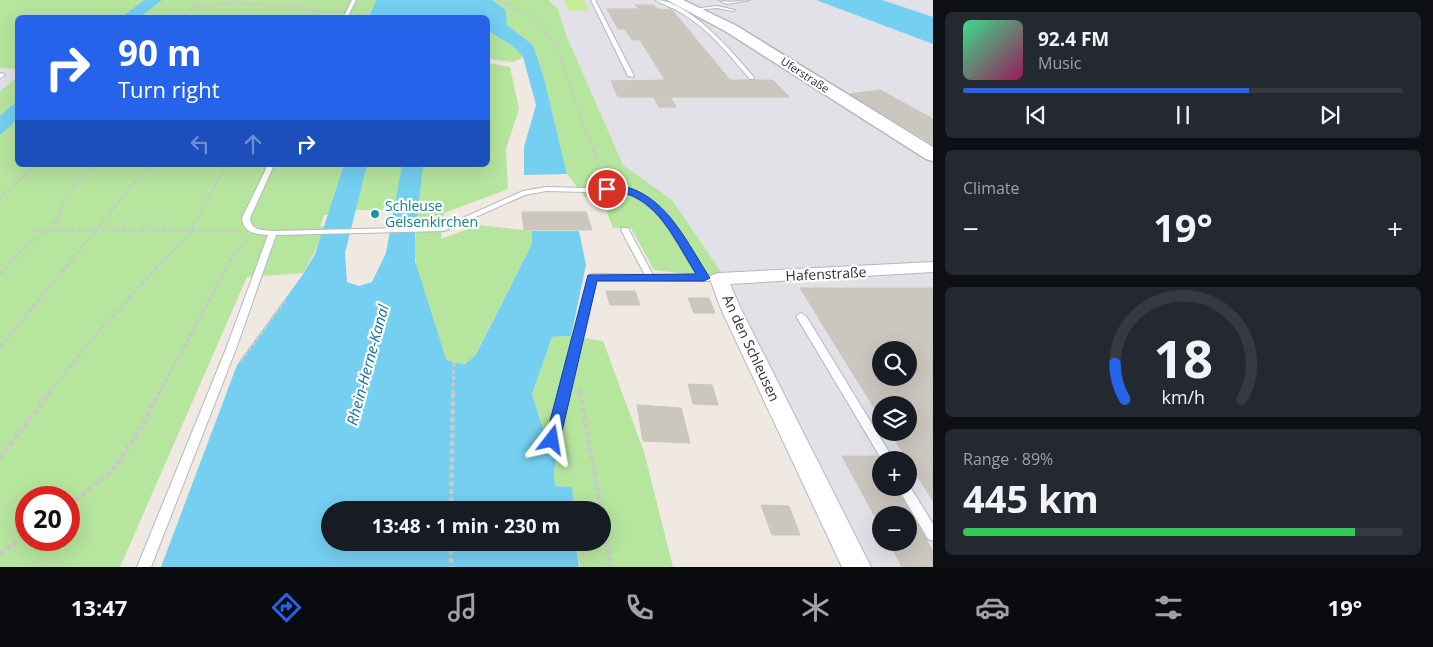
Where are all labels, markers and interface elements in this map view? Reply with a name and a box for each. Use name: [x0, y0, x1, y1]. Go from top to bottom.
text: 92.4 FM: [1038, 26, 1109, 52]
text: 90 m: [118, 29, 201, 76]
icon: right: [35, 35, 100, 100]
text: Music: [1038, 52, 1082, 74]
street label: Uferstraße: [778, 53, 833, 96]
text: Turn right: [118, 74, 220, 104]
icon: previous: [1022, 101, 1050, 129]
icon: pause: [1169, 101, 1197, 129]
icon: next: [1316, 101, 1344, 129]
icon: left: [186, 130, 214, 158]
icon: ahead: [239, 130, 267, 158]
icon: right: [292, 130, 320, 158]
pin: [586, 168, 628, 210]
icon: arrive: [593, 175, 621, 203]
text: Climate: [963, 177, 1020, 199]
place label: Schleuse Gelsenkirchen: [385, 196, 478, 231]
text: 19°: [1153, 201, 1213, 253]
marker: Schleuse Gelsenkirchen: [369, 208, 381, 220]
text: −: [963, 209, 979, 247]
text: +: [1387, 209, 1403, 247]
street label: Hafenstraße: [785, 262, 867, 285]
street label: An den Schleusen: [718, 291, 785, 404]
water label: Rhein-Herne-Kanal: [341, 301, 393, 427]
text: 18: [1153, 322, 1213, 393]
map controls: [872, 341, 917, 551]
button: search: [872, 341, 917, 386]
text: km/h: [1161, 385, 1205, 409]
button: layers: [872, 396, 917, 441]
position arrow: [525, 413, 577, 465]
text: Range · 89%: [963, 448, 1053, 470]
button: +: [872, 451, 917, 496]
text: 445 km: [963, 472, 1099, 524]
speed limit sign: 20: [15, 486, 80, 551]
button: −: [872, 506, 917, 551]
text: 13:48 · 1 min · 230 m: [372, 513, 560, 539]
icon: directions: [269, 590, 304, 625]
icon: music: [445, 590, 480, 625]
icon: phone: [622, 590, 657, 625]
icon: climate: [798, 590, 833, 625]
icon: car: [975, 590, 1010, 625]
icon: filters: [1151, 590, 1186, 625]
text: 13:47: [71, 592, 127, 622]
text: 19°: [1328, 592, 1362, 622]

